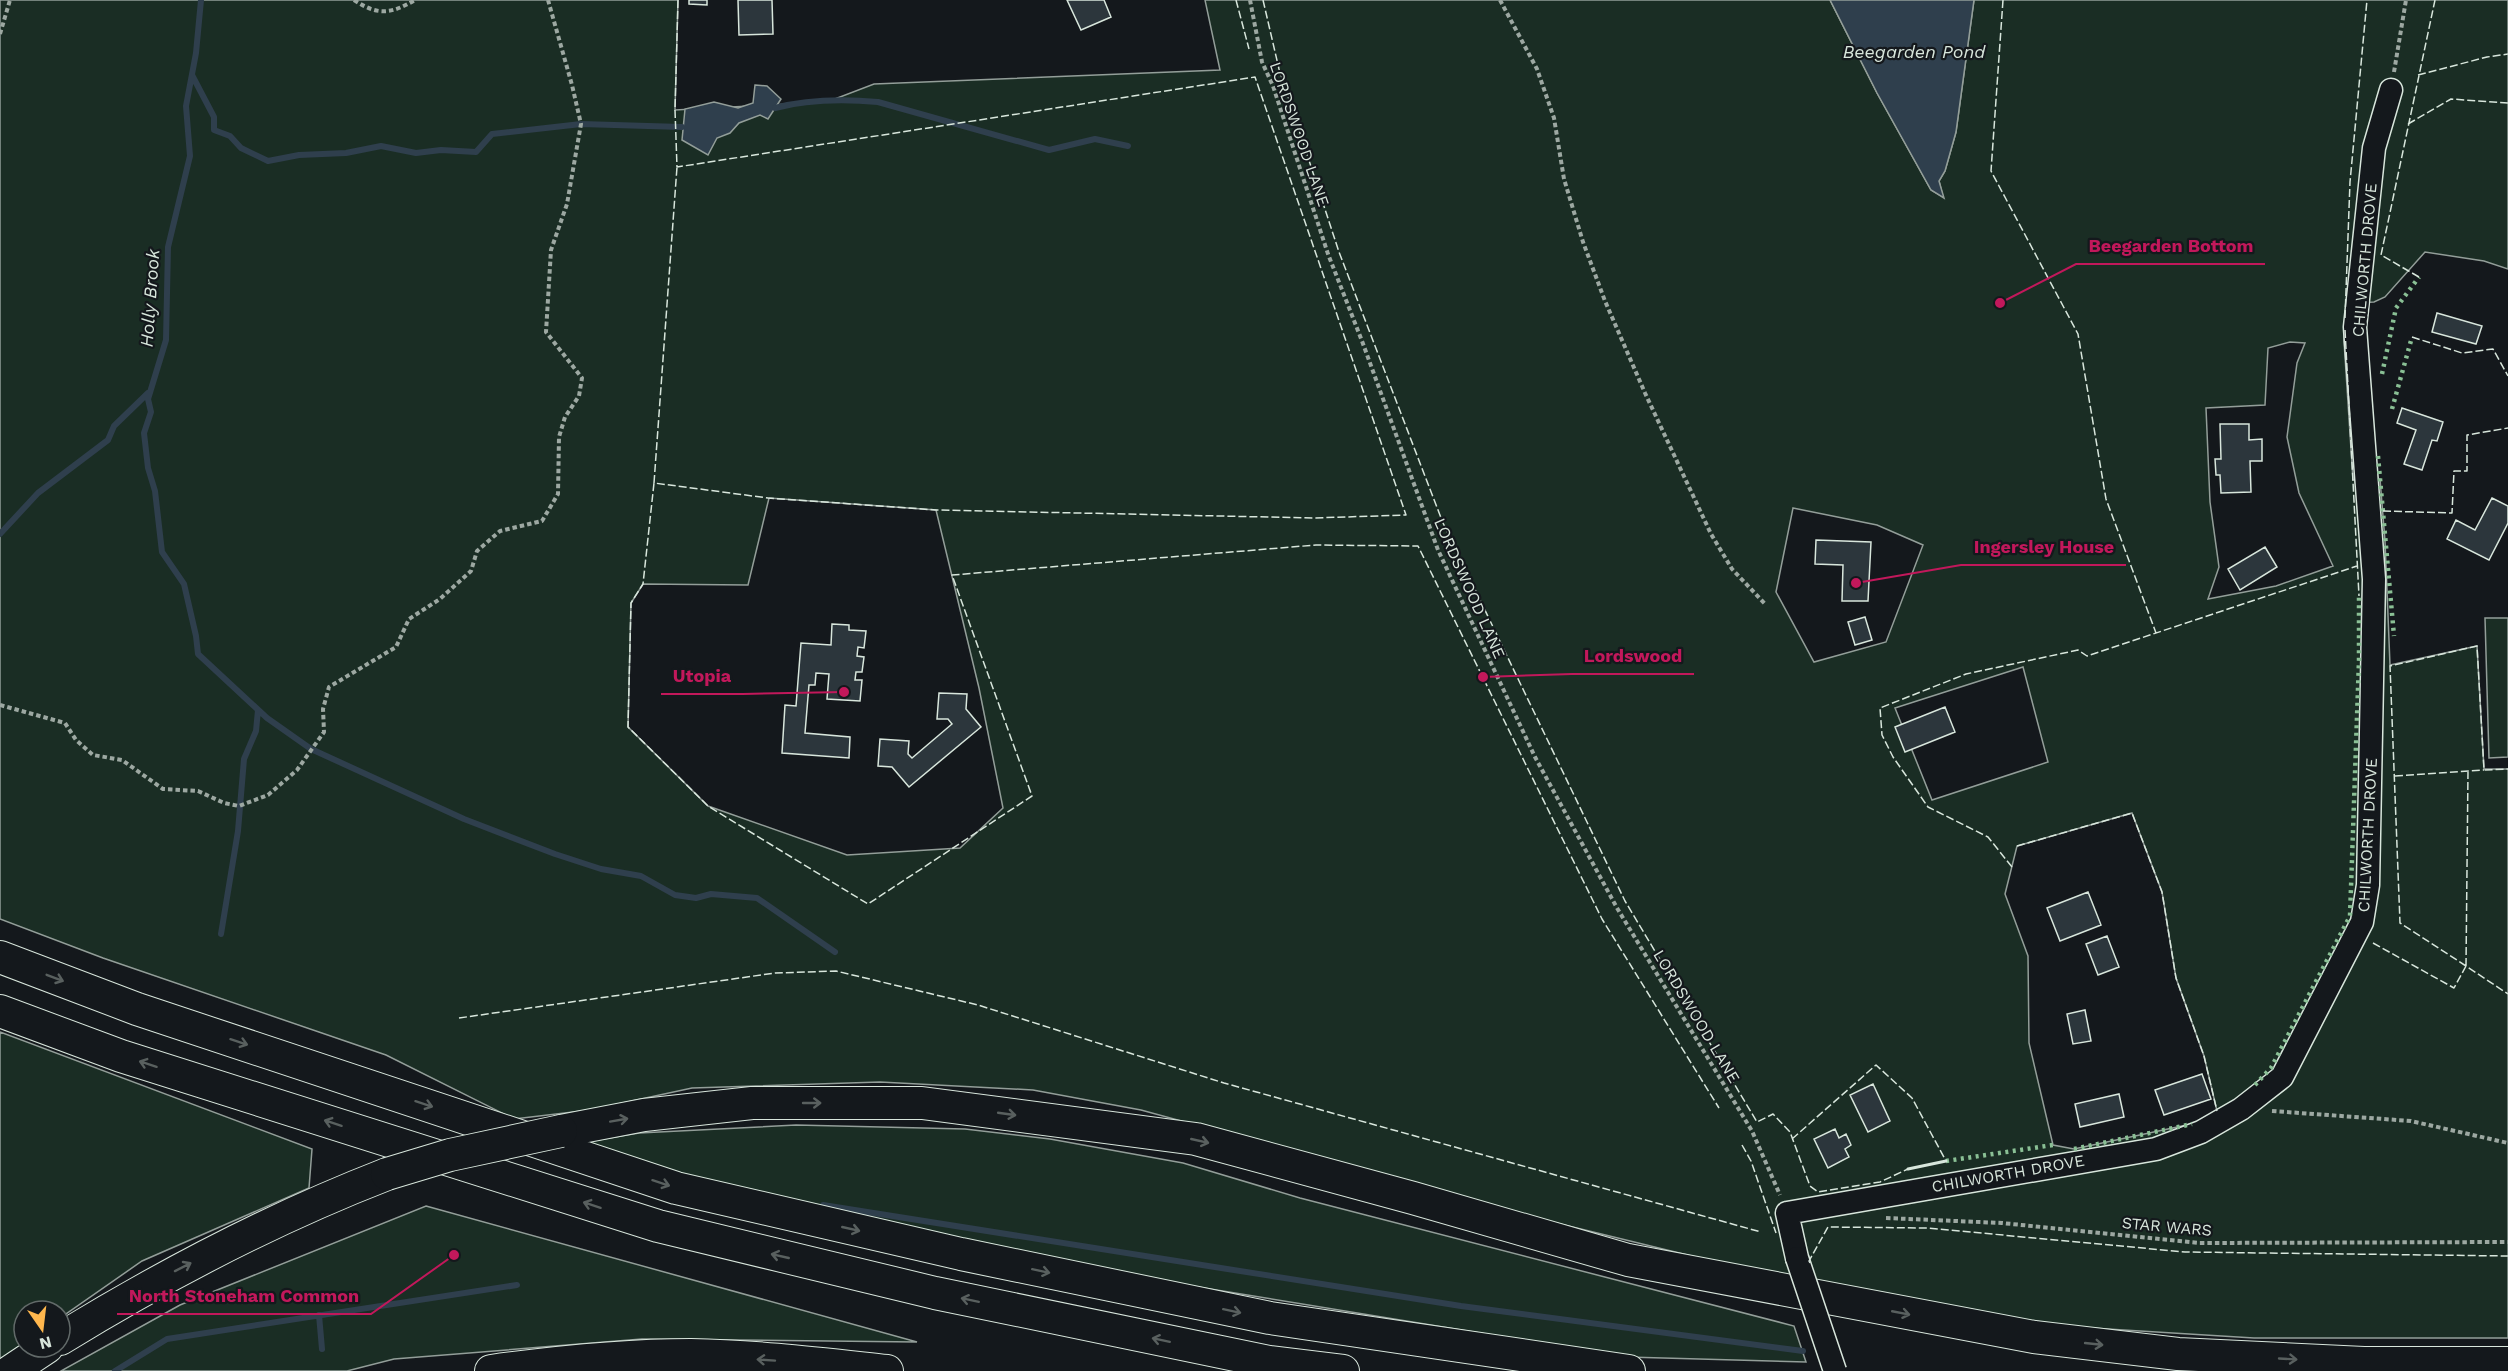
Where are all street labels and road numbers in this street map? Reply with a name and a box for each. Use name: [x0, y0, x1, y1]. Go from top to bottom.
street label: LORDSWOOD LANE: [1266, 59, 1333, 209]
street label: CHILWORTH DROVE: [2348, 182, 2381, 338]
street label: LORDSWOOD LANE: [1430, 515, 1509, 661]
street label: CHILWORTH DROVE: [2354, 757, 2381, 913]
street label: LORDSWOOD LANE: [1649, 946, 1744, 1086]
street label: CHILWORTH DROVE: [1930, 1151, 2086, 1196]
street label: STAR WARS: [2121, 1213, 2213, 1240]

